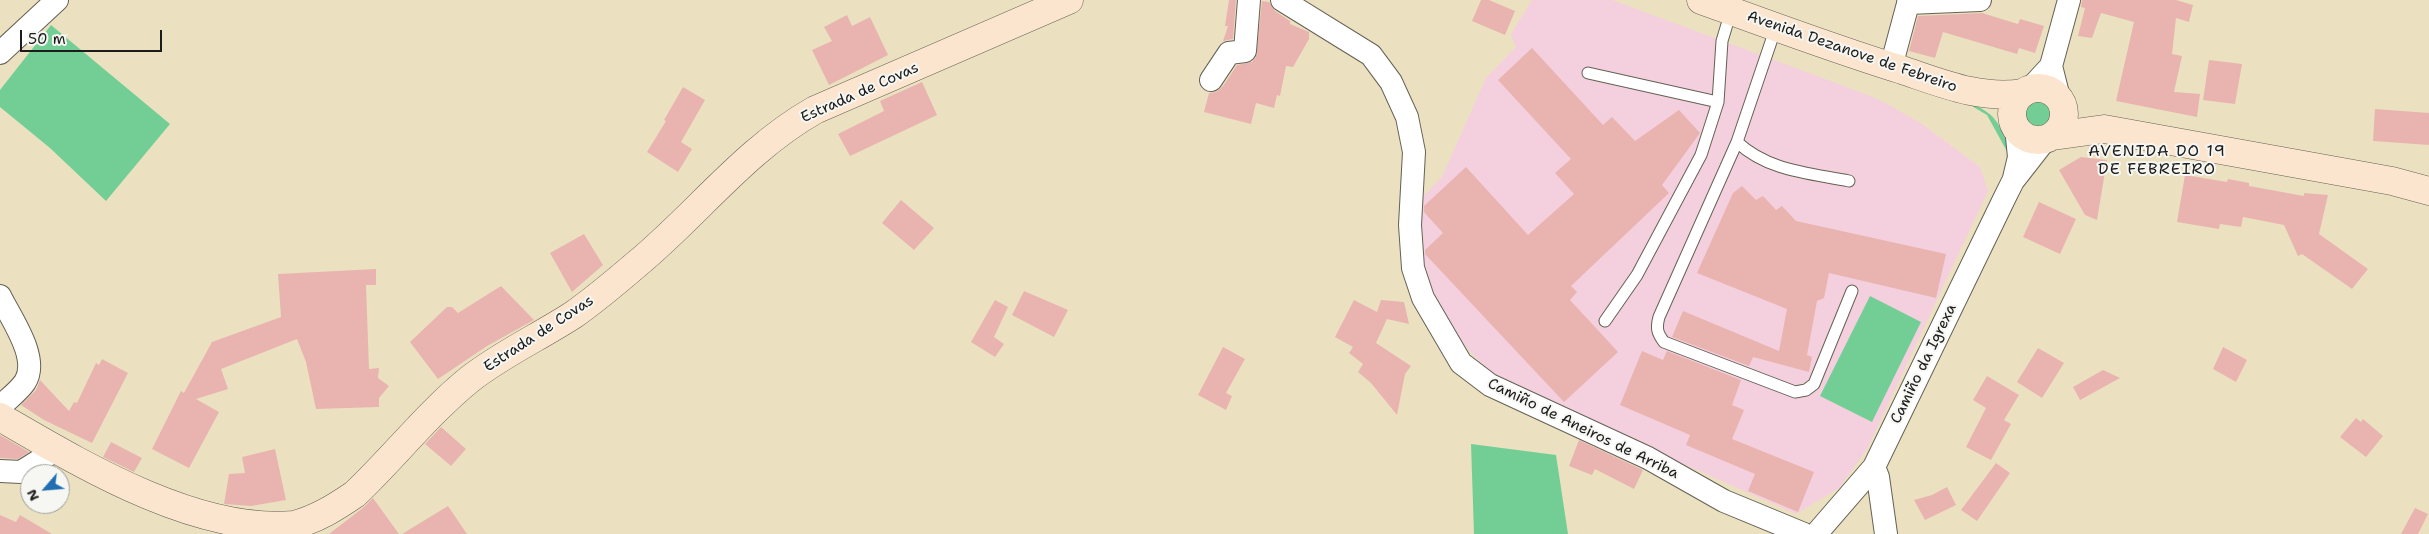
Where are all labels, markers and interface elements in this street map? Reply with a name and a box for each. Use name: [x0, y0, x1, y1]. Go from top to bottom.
street label: Avenida Dezanove de Febreiro: [1745, 8, 1959, 96]
scale bar: [22, 20, 165, 52]
text: 50 m: [28, 29, 66, 49]
street label: Estrada de Covas: [798, 59, 922, 127]
district label: AVENIDA DO 19 DE FEBREIRO: [2087, 142, 2227, 180]
street label: Estrada de Covas: [481, 292, 597, 376]
street label: Camiño da Igrexa: [1887, 301, 1961, 427]
street label: Camiño de Aneiros de Arriba: [1484, 375, 1682, 483]
north arrow: [20, 464, 70, 514]
text: N: [22, 486, 43, 504]

